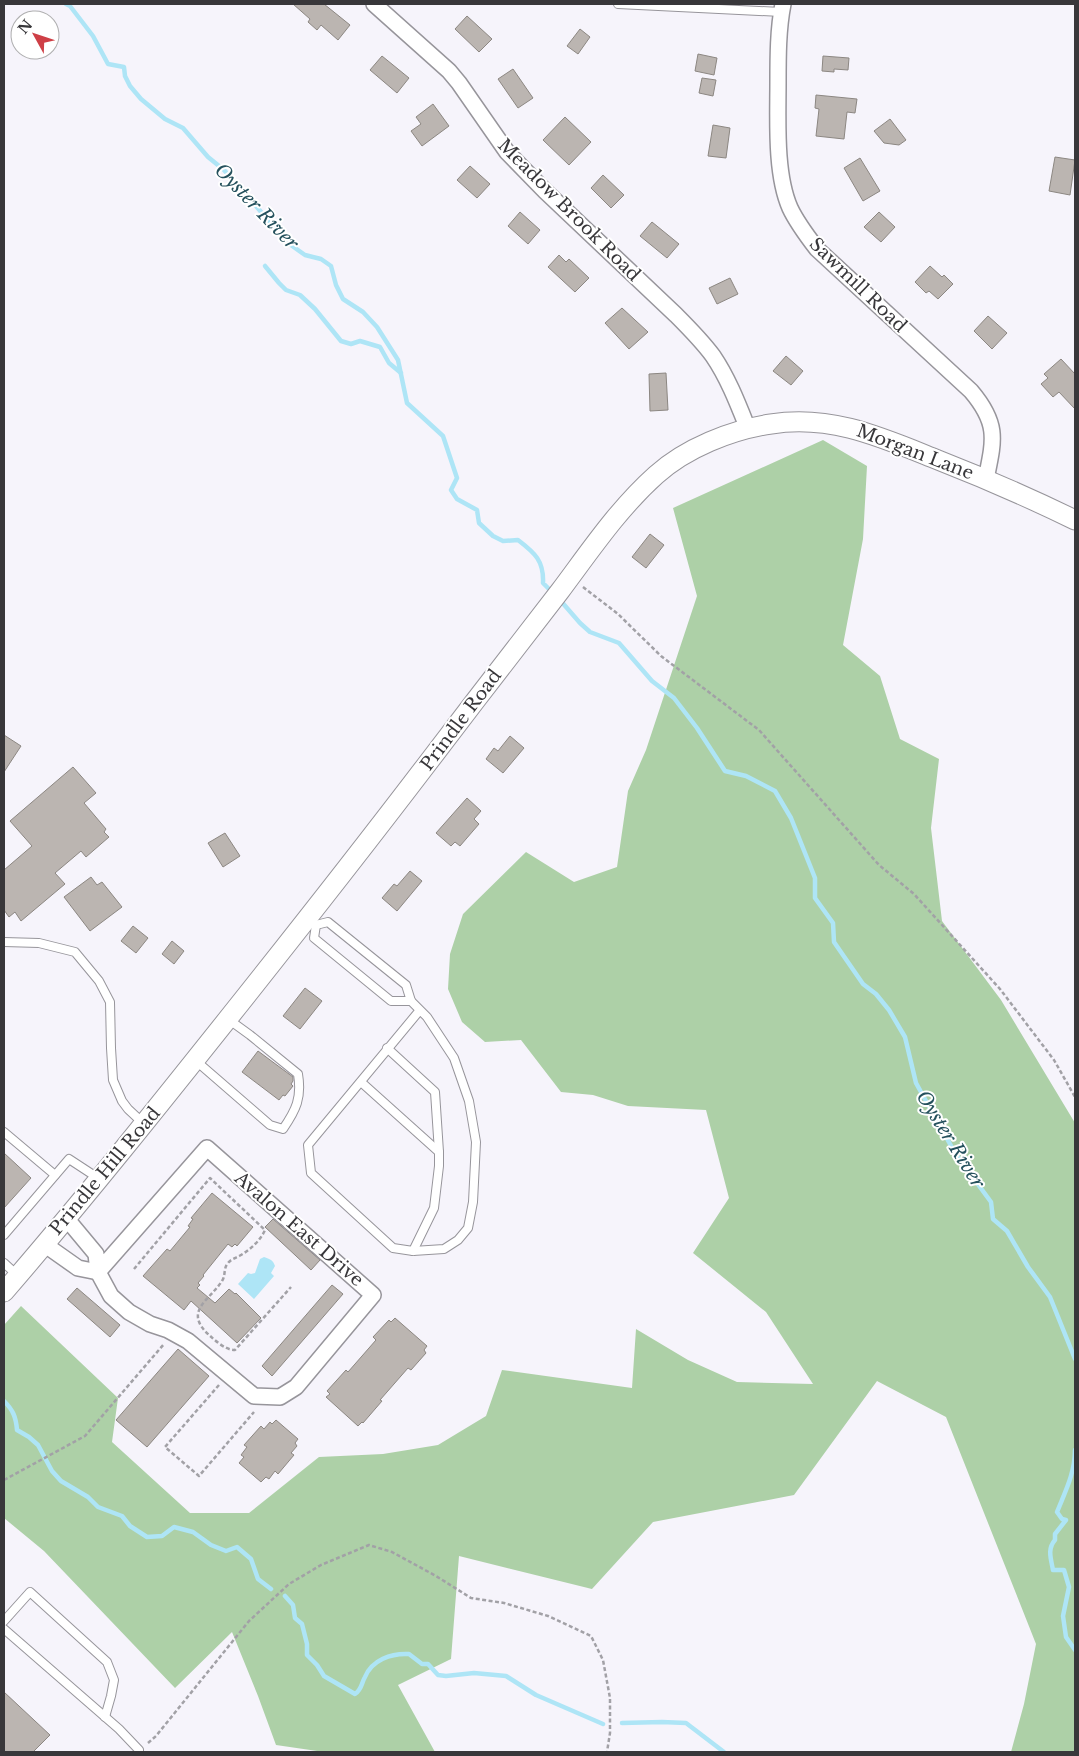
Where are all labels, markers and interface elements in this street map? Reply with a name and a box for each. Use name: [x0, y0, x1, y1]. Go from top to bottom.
north arrow: [10, 10, 60, 60]
text: N: [14, 16, 36, 37]
street label: Meadow Brook Road: [493, 134, 645, 286]
water label: Oyster River: [210, 159, 304, 255]
street label: Sawmill Road: [805, 233, 911, 337]
street label: Morgan Lane: [853, 420, 977, 484]
street label: Prindle Road: [416, 665, 506, 775]
water label: Oyster River: [911, 1086, 990, 1193]
street label: Prindle Hill Road: [45, 1102, 165, 1240]
street label: Avalon East Drive: [229, 1166, 368, 1291]

